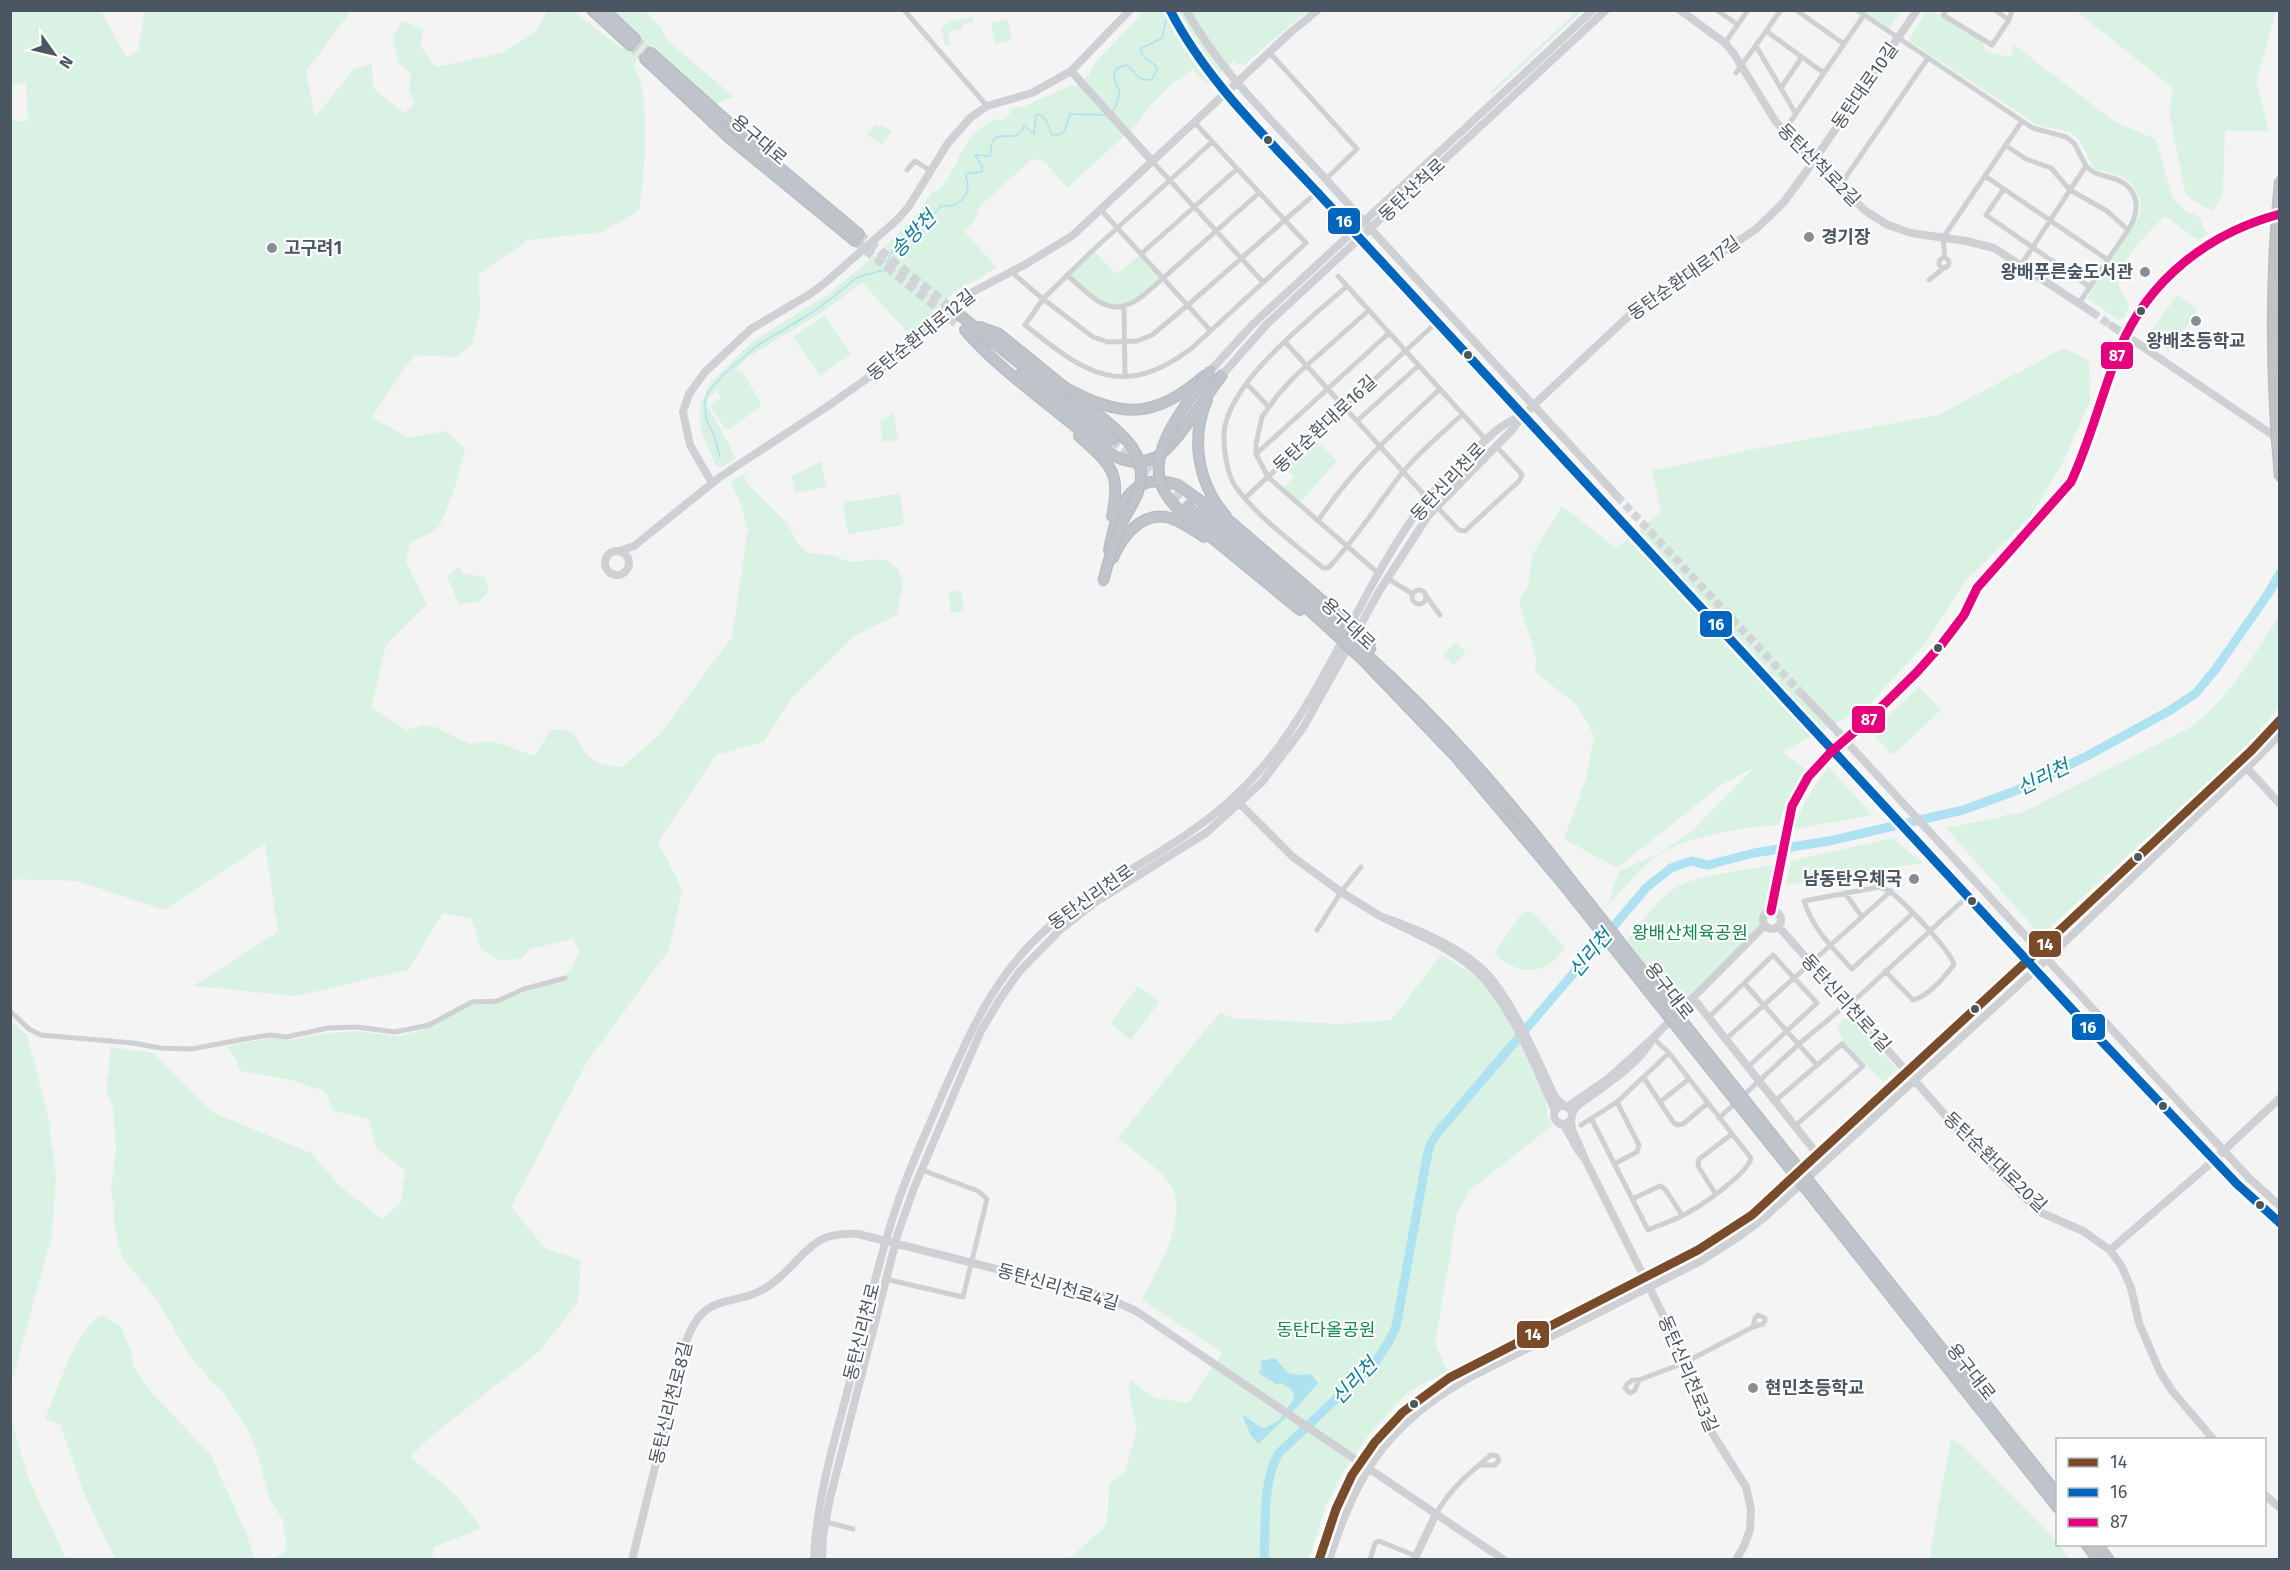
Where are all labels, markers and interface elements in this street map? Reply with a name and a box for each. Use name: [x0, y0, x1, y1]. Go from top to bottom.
north arrow: [24, 24, 84, 84]
street label: 동탄대로10길: [1827, 38, 1903, 134]
text: N: [55, 52, 77, 72]
street label: 용구대로: [727, 110, 791, 170]
street label: 동탄산척로2길: [1773, 119, 1865, 211]
unlabelled marker: [1262, 134, 1274, 146]
street label: 동탄산척로: [1374, 154, 1450, 226]
water label: 송방천: [885, 204, 943, 262]
line badge: 16: [1327, 207, 1361, 235]
text: 16: [1336, 212, 1352, 231]
place label: 경기장: [1821, 226, 1871, 248]
marker: 경기장: [1802, 230, 1816, 244]
street label: 동탄순환대로17길: [1624, 231, 1744, 325]
place label: 고구려1: [284, 237, 342, 259]
marker: 고구려1: [265, 241, 279, 255]
place label: 왕배푸른숲도서관: [2001, 261, 2133, 283]
marker: 왕배푸른숲도서관: [2138, 265, 2152, 279]
street label: 동탄순환대로12길: [863, 285, 979, 385]
unlabelled marker: [2135, 305, 2147, 317]
marker: 왕배초등학교: [2189, 314, 2203, 328]
place label: 왕배초등학교: [2146, 330, 2246, 352]
line badge: 87: [2100, 341, 2134, 370]
text: 87: [2109, 346, 2126, 365]
unlabelled marker: [1462, 349, 1474, 361]
street label: 동탄순환대로16길: [1269, 370, 1381, 478]
street label: 동탄신리천로: [1406, 438, 1490, 526]
street label: 용구대로: [1316, 593, 1380, 655]
line badge: 16: [1699, 610, 1733, 638]
text: 16: [1708, 615, 1724, 634]
unlabelled marker: [1932, 642, 1944, 654]
line badge: 87: [1851, 705, 1886, 734]
text: 87: [1861, 710, 1878, 729]
water label: 신리천: [2013, 753, 2075, 800]
unlabelled marker: [2132, 851, 2144, 863]
street label: 동탄신리천로: [1044, 859, 1138, 935]
place label: 남동탄우체국: [1803, 868, 1902, 890]
marker: 남동탄우체국: [1907, 872, 1921, 886]
unlabelled marker: [1966, 895, 1978, 907]
water label: 신리천: [1563, 922, 1619, 982]
park label: 왕배산체육공원: [1632, 922, 1748, 944]
line badge: 14: [2028, 930, 2062, 958]
text: 14: [2037, 935, 2053, 954]
street label: 동탄신리천로1길: [1796, 950, 1896, 1056]
street label: 용구대로: [1640, 958, 1698, 1024]
unlabelled marker: [1969, 1003, 1981, 1015]
line badge: 16: [2071, 1013, 2106, 1041]
text: 16: [2080, 1018, 2096, 1037]
unlabelled marker: [2157, 1100, 2169, 1112]
street label: 동탄순환대로20길: [1939, 1107, 2051, 1217]
unlabelled marker: [2254, 1199, 2266, 1211]
street label: 동탄신리천로4길: [995, 1259, 1121, 1315]
street label: 동탄신리천로: [839, 1281, 885, 1383]
street label: 동탄신리천로3길: [1653, 1312, 1723, 1436]
park label: 동탄다올공원: [1276, 1319, 1376, 1341]
line badge: 14: [1516, 1320, 1550, 1349]
text: 14: [1525, 1325, 1541, 1344]
street label: 동탄신리천로8길: [645, 1339, 697, 1467]
street label: 용구대로: [1942, 1339, 2000, 1405]
water label: 신리천: [1326, 1351, 1384, 1409]
place label: 현민초등학교: [1765, 1377, 1864, 1399]
marker: 현민초등학교: [1746, 1381, 1760, 1395]
unlabelled marker: [1408, 1398, 1420, 1410]
legend: [2056, 1438, 2266, 1546]
text: 14: [2110, 1451, 2128, 1473]
text: 16: [2110, 1481, 2127, 1503]
text: 87: [2110, 1511, 2128, 1533]

